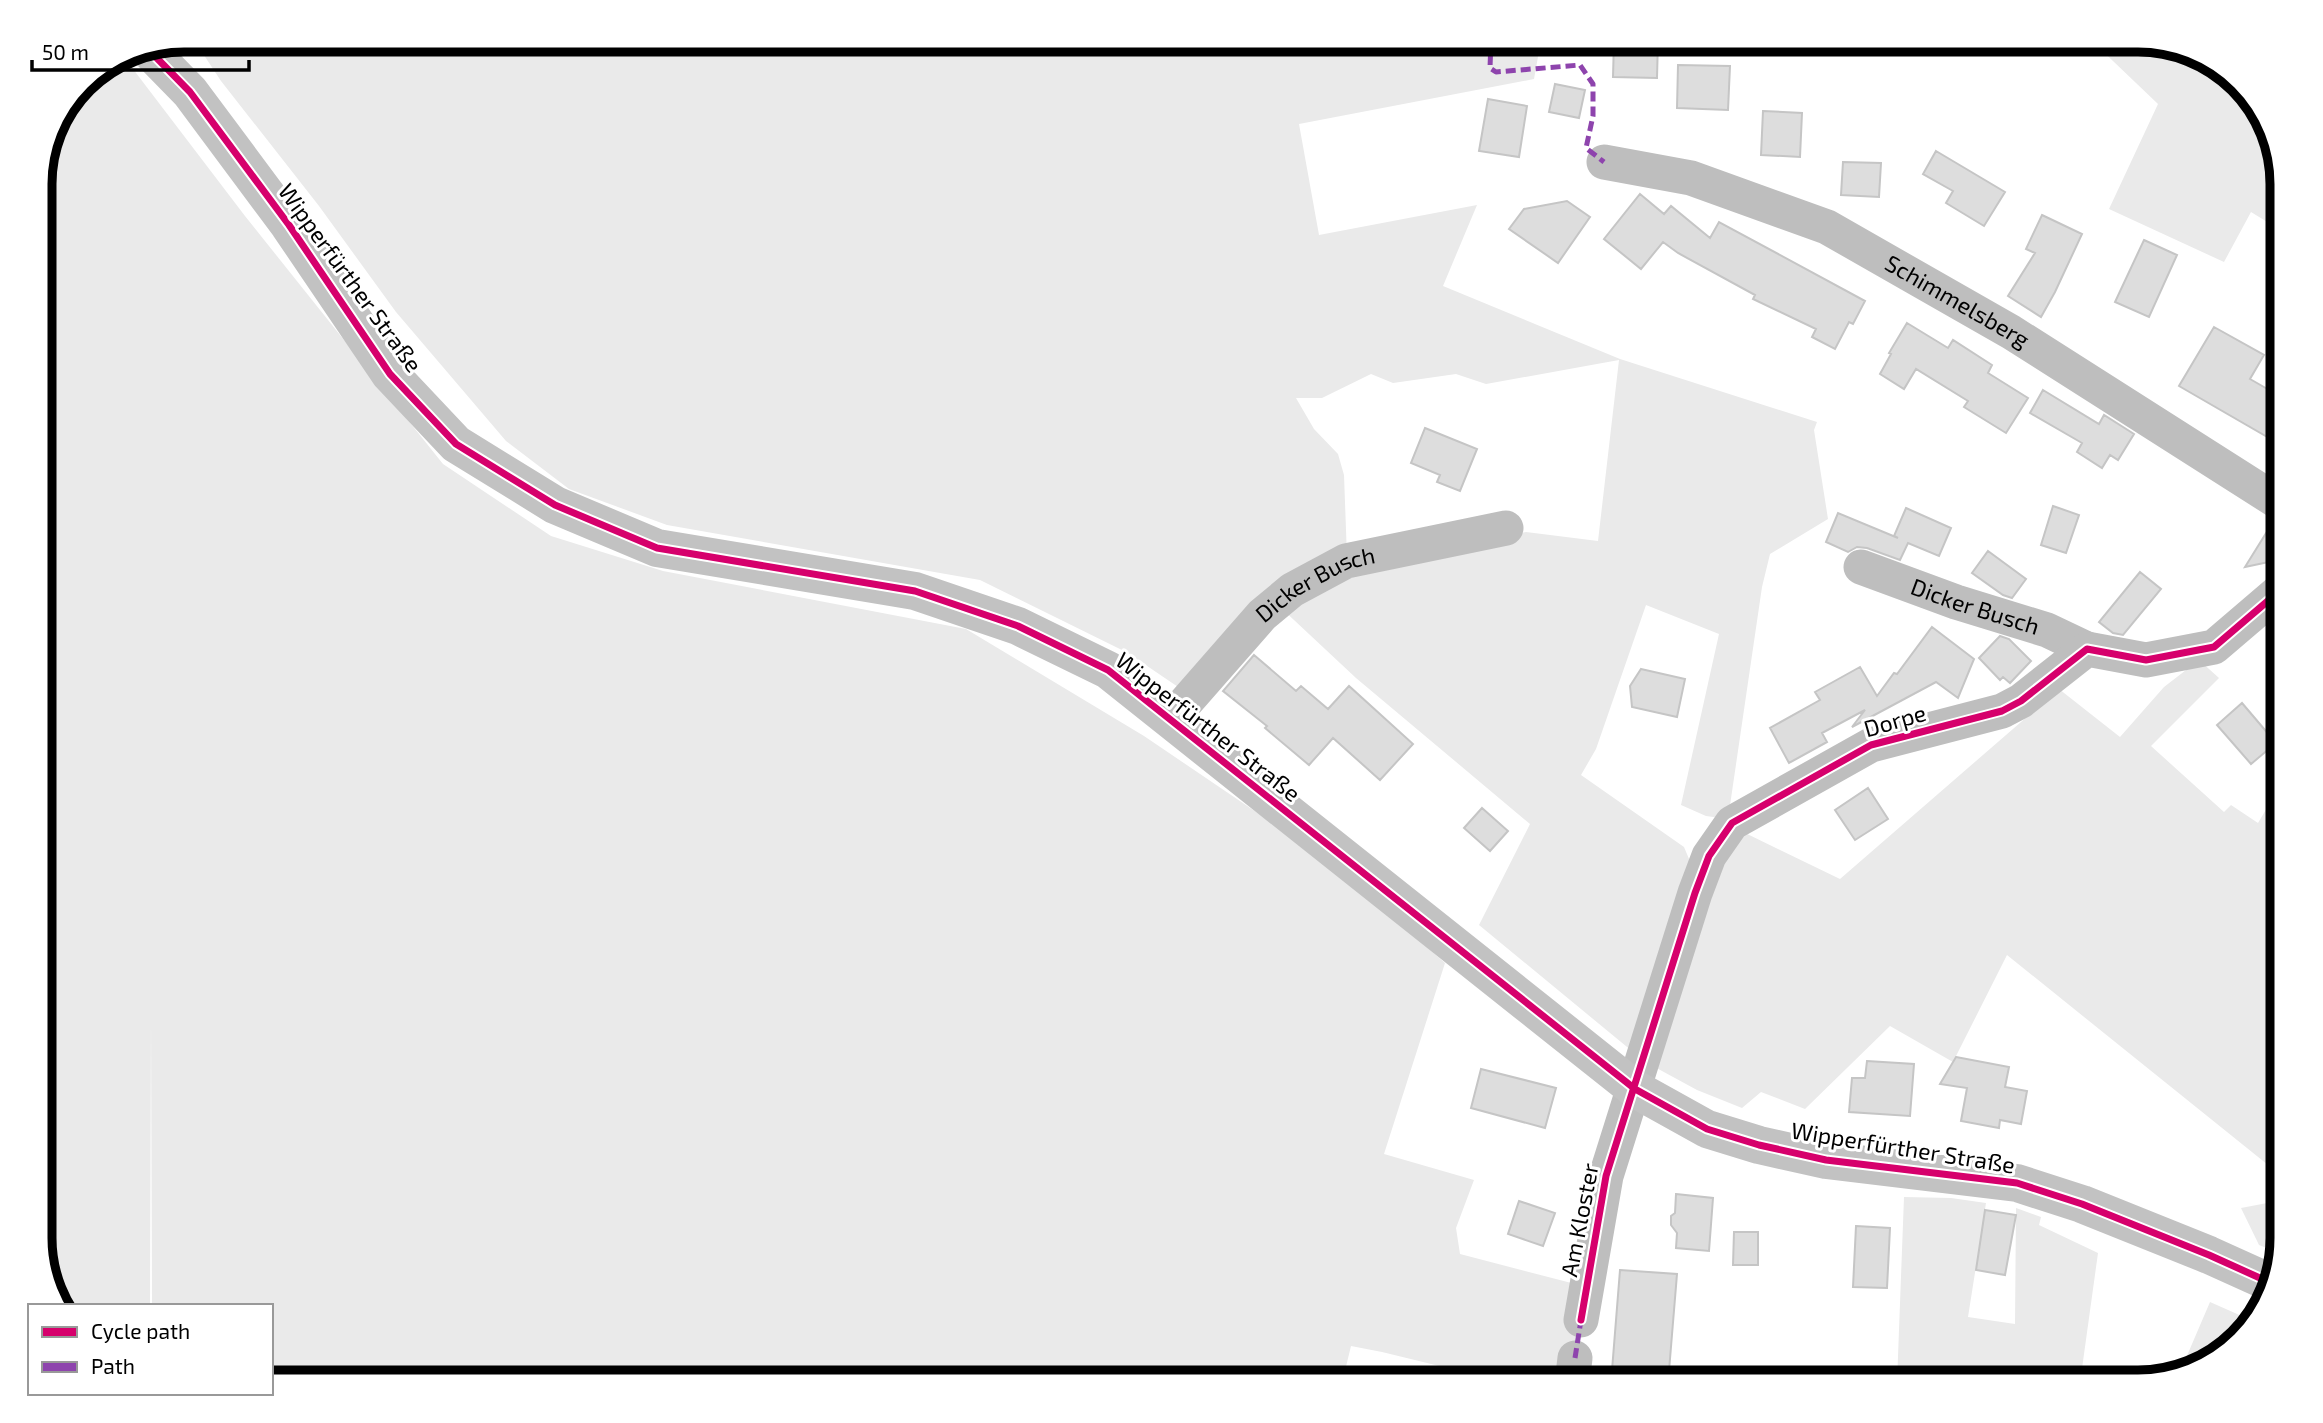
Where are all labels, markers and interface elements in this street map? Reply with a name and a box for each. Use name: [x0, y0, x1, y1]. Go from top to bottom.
scale bar: [32, 28, 248, 72]
text: 50 m: [42, 39, 89, 64]
street label: Wipperfürther Straße: [273, 178, 429, 377]
street label: Schimmelsberg: [1881, 248, 2035, 353]
street label: Dicker Busch: [1249, 540, 1377, 628]
street label: Dicker Busch: [1907, 572, 2043, 640]
street label: Wipperfürther Straße: [1111, 645, 1306, 807]
street label: Dorpe: [1860, 698, 1929, 742]
street label: Wipperfürther Straße: [1789, 1115, 2017, 1179]
street label: Am Kloster: [1554, 1161, 1604, 1279]
legend: [28, 1304, 273, 1395]
text: Cycle path: [91, 1318, 190, 1343]
text: Path: [91, 1353, 135, 1378]

